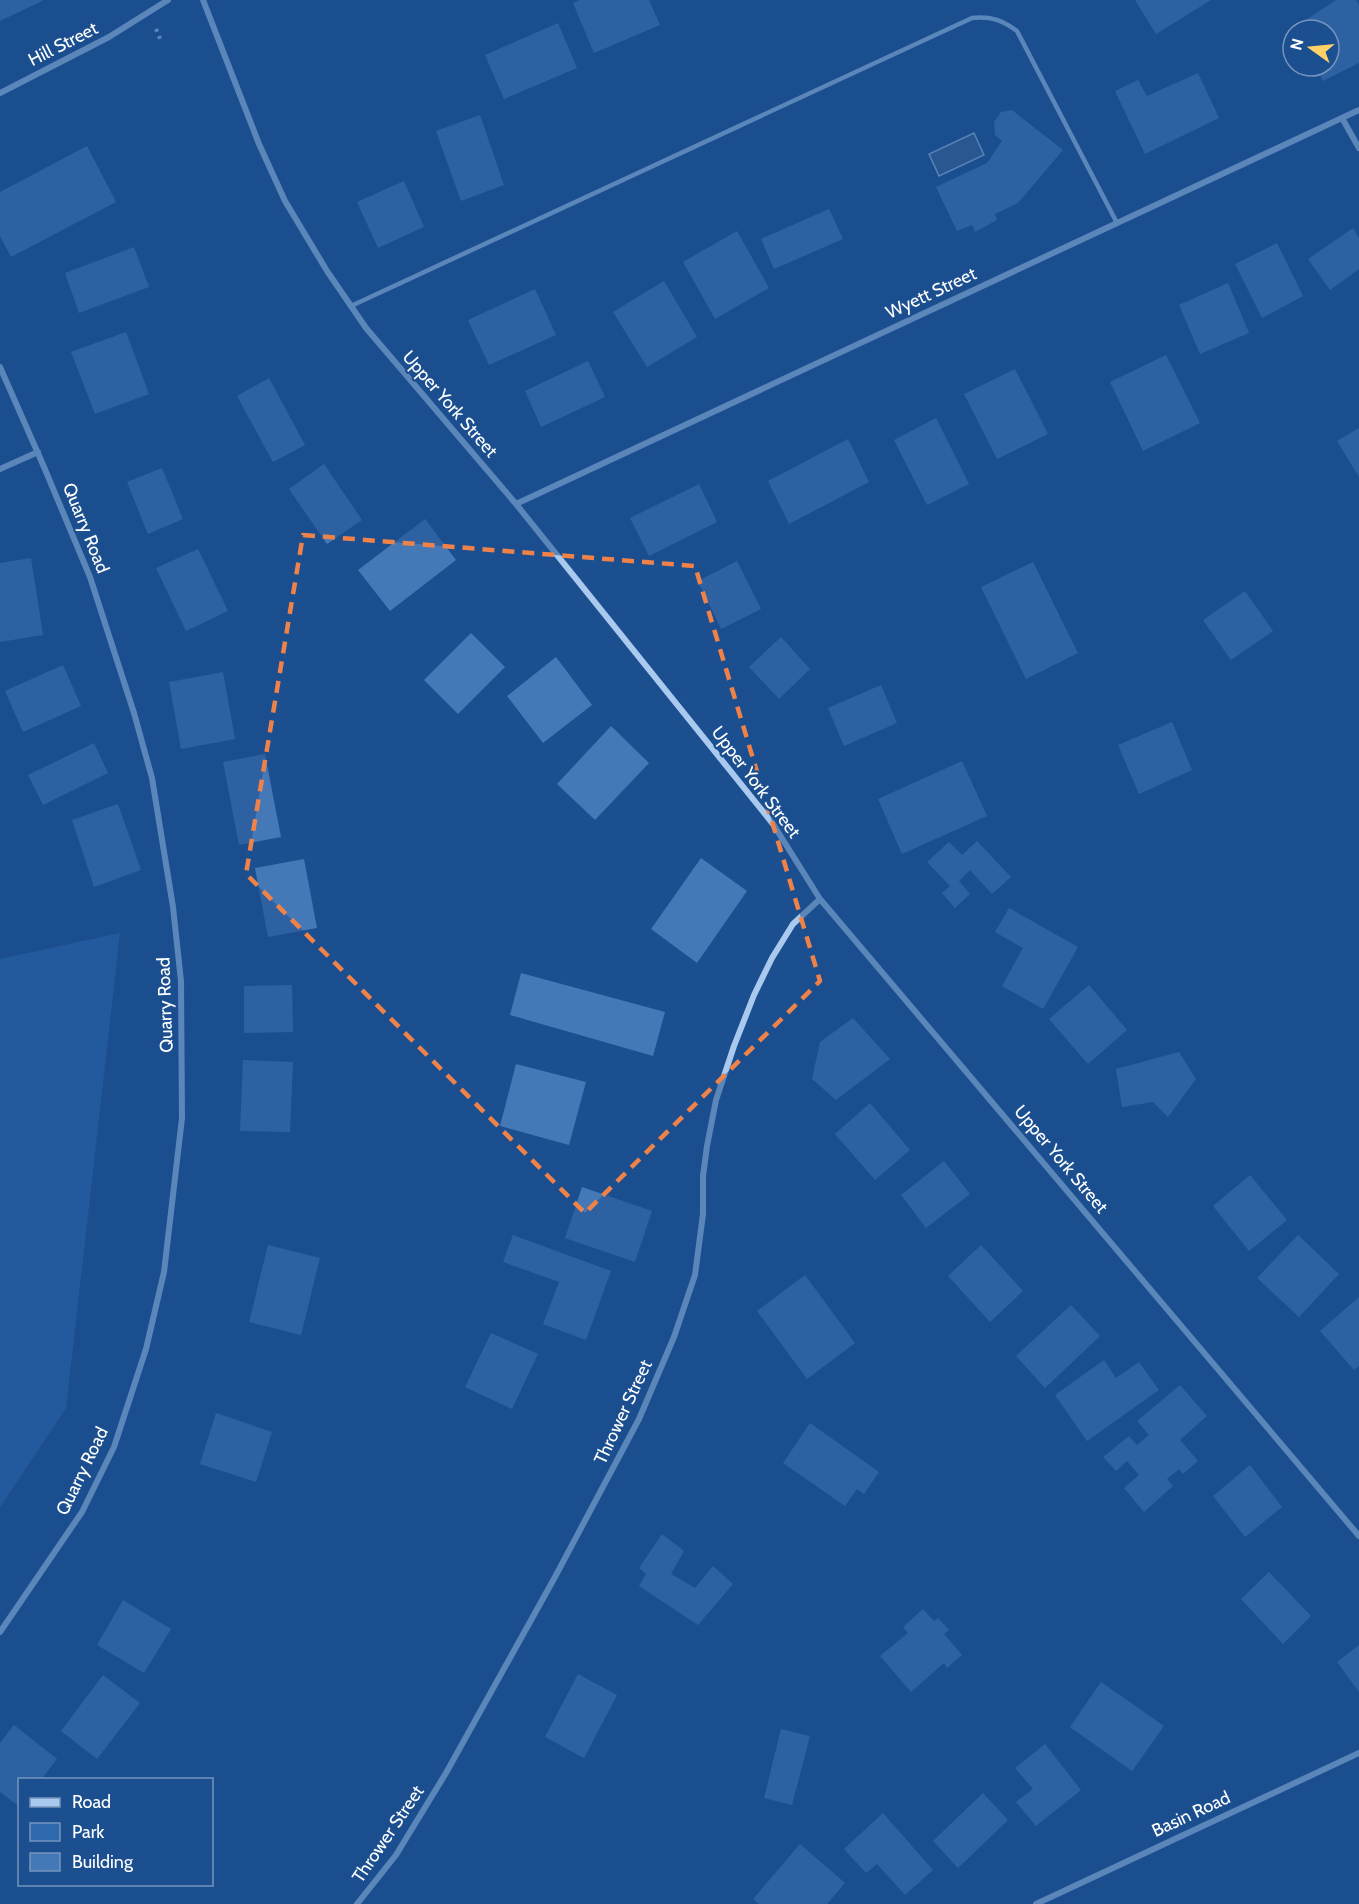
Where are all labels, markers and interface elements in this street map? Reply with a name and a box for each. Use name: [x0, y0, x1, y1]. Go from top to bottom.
street label: Hill Street: [25, 17, 101, 71]
north arrow: [1281, 18, 1341, 78]
text: N: [1286, 36, 1308, 52]
street label: Wyett Street: [882, 262, 980, 324]
street label: Upper York Street: [398, 346, 502, 462]
street label: Quarry Road: [58, 480, 114, 576]
street label: Upper York Street: [707, 722, 805, 842]
street label: Quarry Road: [152, 957, 178, 1053]
street label: Upper York Street: [1009, 1100, 1113, 1218]
street label: Thrower Street: [589, 1356, 657, 1468]
street label: Quarry Road: [51, 1423, 113, 1519]
legend: [18, 1778, 213, 1886]
street label: Thrower Street: [347, 1781, 429, 1887]
street label: Basin Road: [1148, 1786, 1234, 1842]
text: Road: [72, 1791, 111, 1813]
text: Park: [72, 1821, 105, 1843]
text: Building: [72, 1851, 134, 1873]

